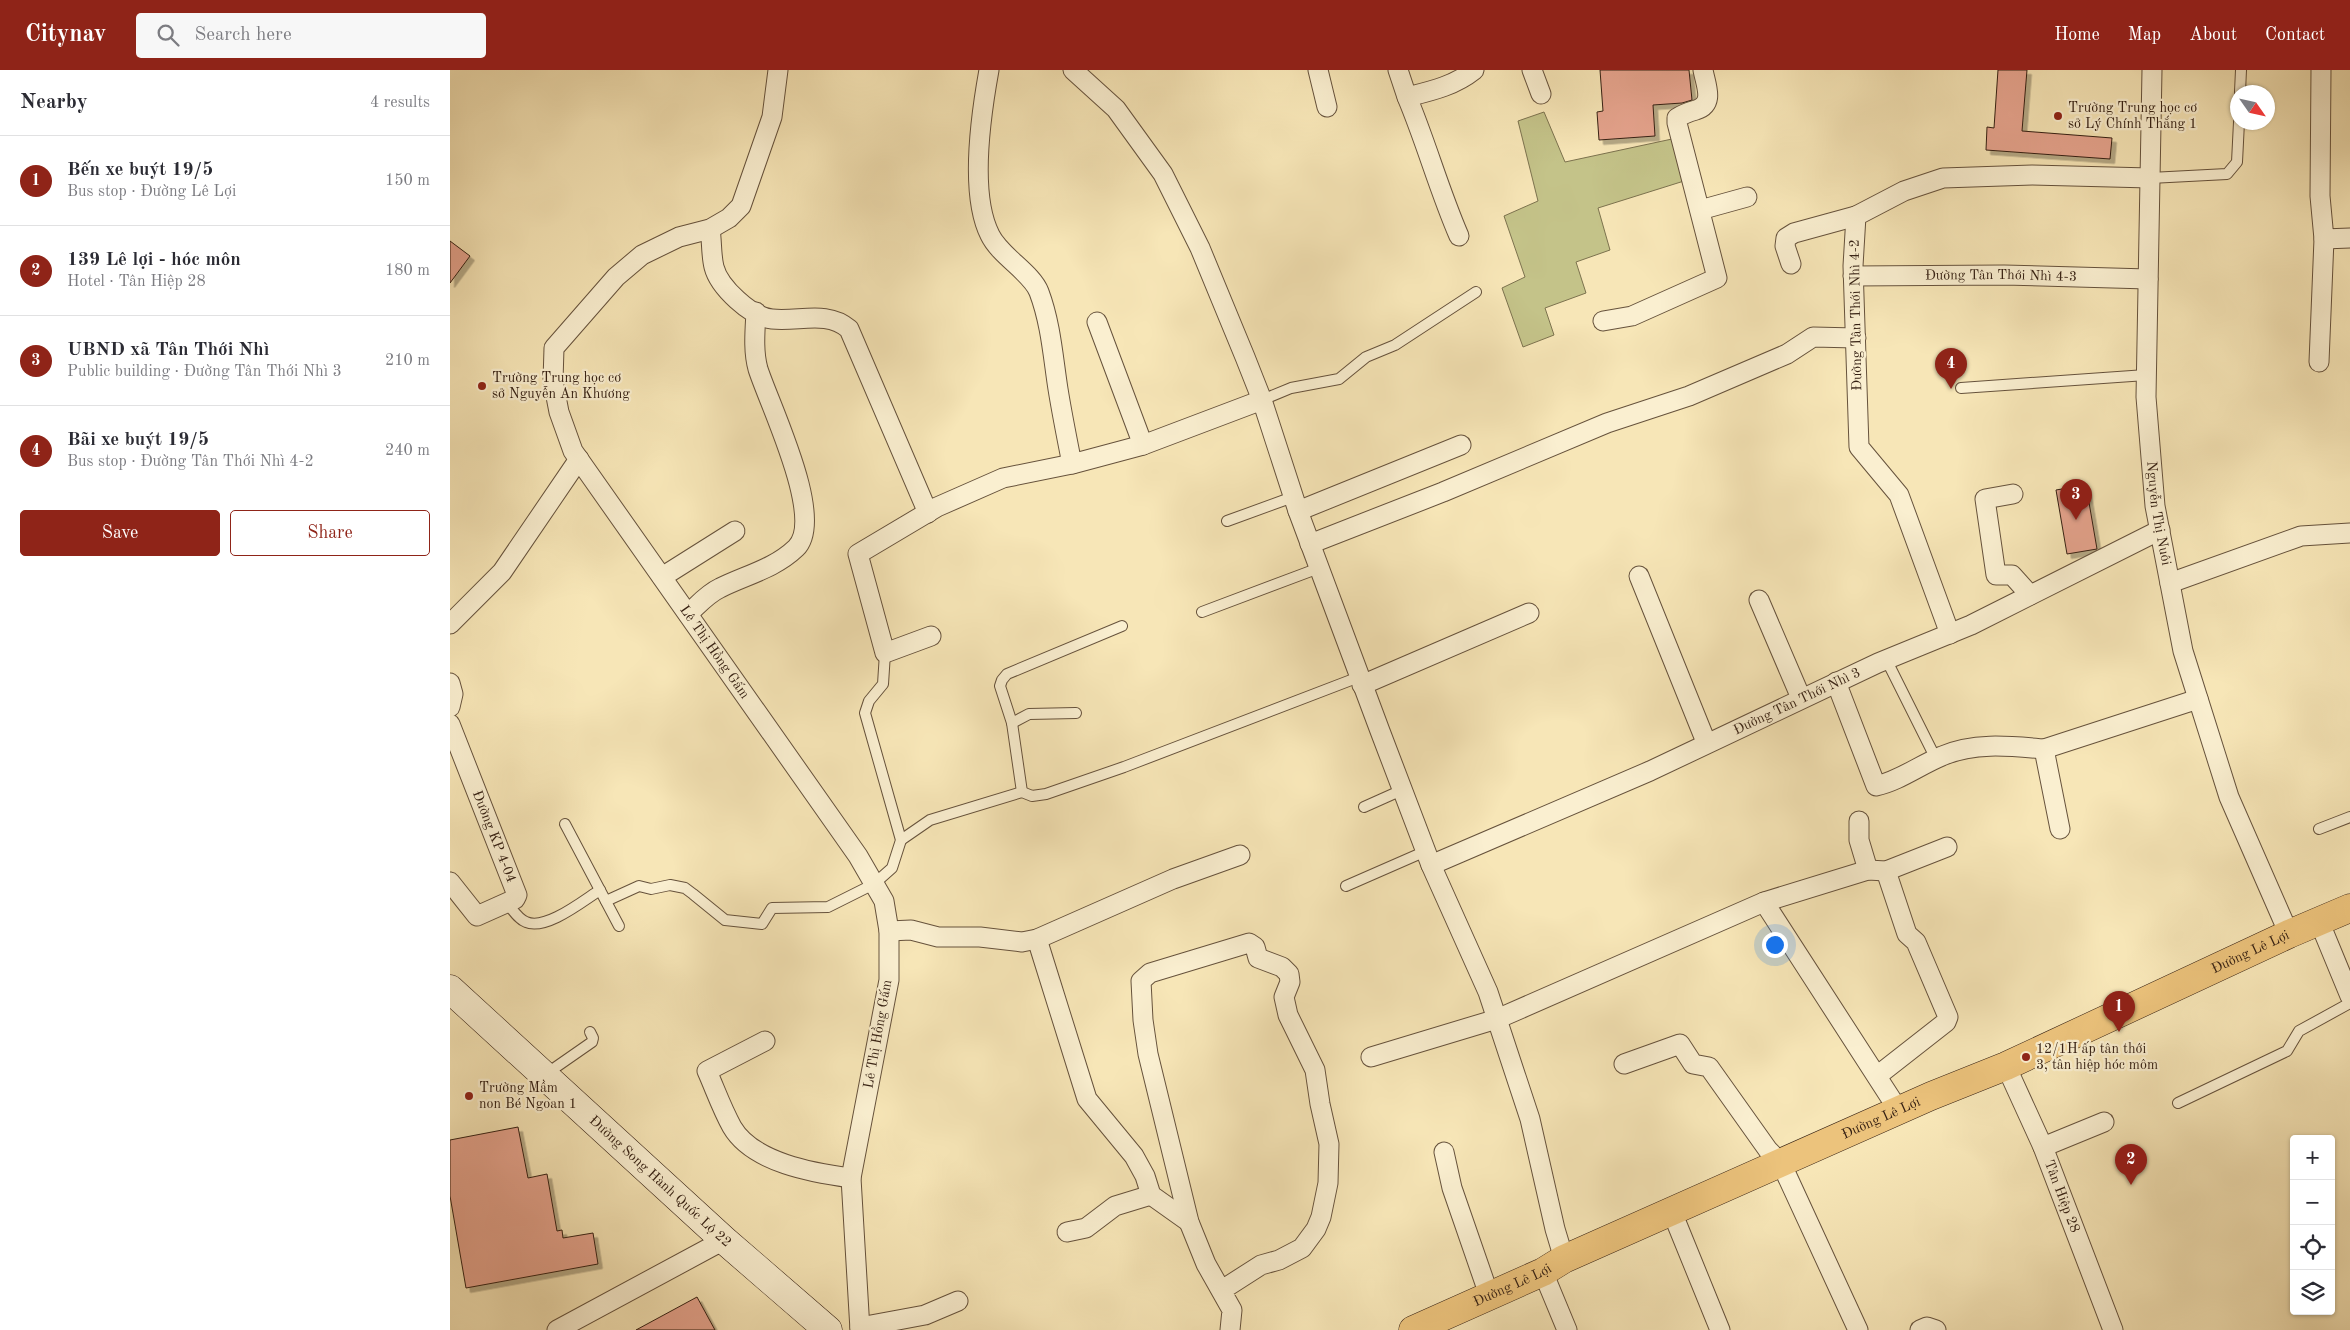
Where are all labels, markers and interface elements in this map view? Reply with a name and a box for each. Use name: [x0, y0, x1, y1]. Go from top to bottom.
search box: [136, 13, 486, 58]
icon: search: [154, 21, 182, 49]
text: Citynav: [25, 23, 106, 47]
text: Search here: [194, 26, 292, 45]
text: Home: [2054, 26, 2100, 44]
text: Map: [2128, 26, 2161, 44]
text: About: [2189, 26, 2237, 44]
text: Contact: [2265, 26, 2325, 44]
north arrow: [2230, 85, 2275, 130]
text: Nearby: [20, 92, 88, 113]
text: 4 results: [370, 95, 430, 111]
place label: Trường Trung học cơ sở Lý Chính Thắng 1: [2068, 101, 2197, 131]
marker: Trường Trung học cơ sở Lý Chính Thắng 1: [2052, 110, 2064, 122]
text: Bến xe buýt 19/5: [67, 161, 213, 180]
text: 1: [31, 173, 41, 189]
text: 150 m: [385, 173, 430, 189]
text: Bus stop · Đường Lê Lợi: [67, 184, 236, 200]
street label: Đường Tân Thới Nhì 4-2: [1848, 239, 1864, 391]
text: 139 Lê lợi - hóc môn: [67, 251, 241, 270]
text: 2: [31, 263, 41, 279]
text: 180 m: [385, 263, 430, 279]
street label: Đường Tân Thới Nhì 4-3: [1925, 268, 2077, 284]
text: Hotel · Tân Hiệp 28: [67, 274, 206, 290]
text: UBND xã Tân Thới Nhì: [67, 341, 269, 360]
pin: 4: [1935, 348, 1967, 389]
text: 3: [31, 353, 41, 369]
text: 210 m: [385, 353, 430, 369]
text: Public building · Đường Tân Thới Nhì 3: [67, 364, 342, 380]
place label: Trường Trung học cơ sở Nguyễn An Khương: [492, 371, 630, 401]
marker: Trường Trung học cơ sở Nguyễn An Khương: [476, 380, 488, 392]
text: Bãi xe buýt 19/5: [67, 431, 209, 450]
text: 4: [31, 443, 41, 459]
text: 240 m: [385, 443, 430, 459]
text: Bus stop · Đường Tân Thới Nhì 4-2: [67, 454, 314, 470]
street label: Nguyễn Thị Nuôi: [2144, 461, 2173, 567]
pin: 3: [2060, 479, 2092, 520]
button: Save: [20, 510, 220, 556]
button: Share: [230, 510, 430, 556]
street label: Lê Thị Hồng Gấm: [677, 603, 752, 701]
street label: Đường Tân Thới Nhì 3: [1731, 665, 1863, 737]
street label: Đường KP 4-04: [470, 789, 519, 885]
street label: Đường Lê Lợi: [2209, 928, 2292, 976]
your location: [1762, 932, 1788, 958]
street label: Lê Thị Hồng Gấm: [860, 978, 894, 1089]
pin: 1: [2103, 991, 2135, 1032]
place label: 12/1H ấp tân thới 3, tân hiệp hóc môm: [2036, 1041, 2158, 1072]
marker: 12/1H ấp tân thới 3, tân hiệp hóc môm: [2020, 1051, 2032, 1063]
place label: Trường Mầm non Bé Ngoan 1: [479, 1079, 577, 1111]
marker: Trường Mầm non Bé Ngoan 1: [463, 1090, 475, 1102]
street label: Đường Lê Lợi: [1840, 1095, 1923, 1142]
street label: Đường Song Hành Quốc Lộ 22: [587, 1113, 734, 1250]
map controls: [2290, 1135, 2335, 1315]
button: +: [2290, 1135, 2335, 1180]
pin: 2: [2115, 1144, 2147, 1185]
street label: Tân Hiệp 28: [2042, 1158, 2082, 1235]
button: −: [2290, 1180, 2335, 1225]
button: locate: [2290, 1225, 2335, 1270]
street label: Đường Lê Lợi: [1471, 1261, 1554, 1309]
button: layers: [2290, 1270, 2335, 1315]

